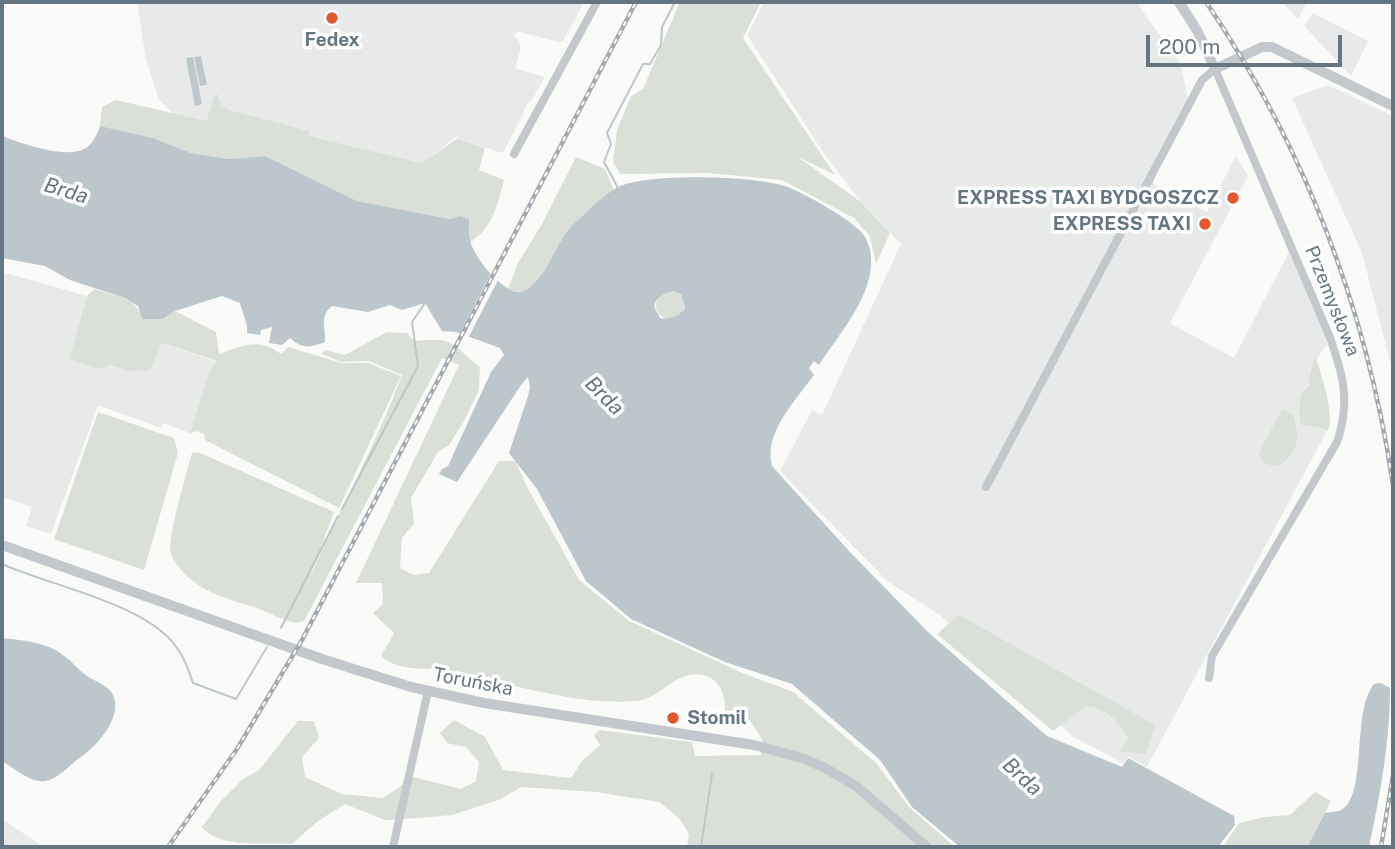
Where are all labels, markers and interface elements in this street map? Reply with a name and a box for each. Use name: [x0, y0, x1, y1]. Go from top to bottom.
marker: Fedex: [324, 10, 340, 26]
scale bar: [1150, 21, 1346, 65]
place label: Fedex: [304, 29, 360, 51]
text: 200 m: [1159, 34, 1220, 59]
water label: Brda: [41, 172, 91, 210]
place label: EXPRESS TAXI BYDGOSZCZ: [957, 187, 1219, 209]
marker: EXPRESS TAXI BYDGOSZCZ: [1225, 190, 1241, 206]
place label: EXPRESS TAXI: [1053, 213, 1191, 235]
marker: EXPRESS TAXI: [1197, 216, 1213, 232]
street label: Przemysłowa: [1299, 242, 1365, 360]
water label: Brda: [579, 371, 629, 421]
street label: Toruńska: [431, 663, 515, 701]
place label: Stomil: [687, 707, 747, 729]
marker: Stomil: [665, 710, 681, 726]
water label: Brda: [997, 753, 1047, 801]

